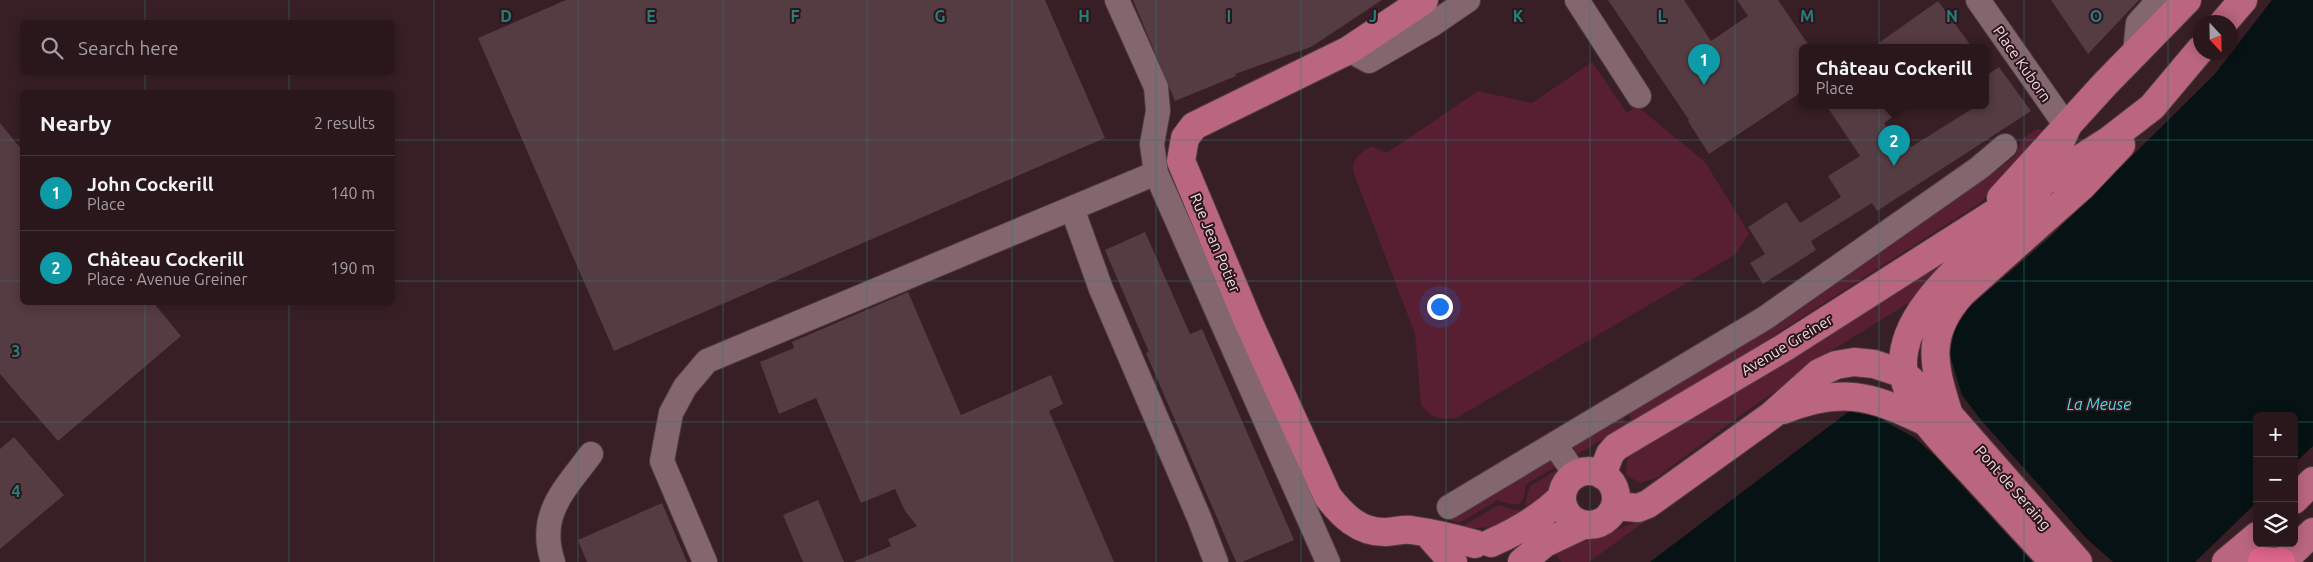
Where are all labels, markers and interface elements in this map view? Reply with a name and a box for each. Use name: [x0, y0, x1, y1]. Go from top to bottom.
text: D: [500, 7, 512, 25]
text: E: [646, 7, 656, 25]
text: F: [791, 7, 800, 25]
text: G: [934, 7, 946, 25]
text: H: [1078, 7, 1090, 25]
text: I: [1227, 7, 1231, 25]
text: J: [1369, 7, 1377, 25]
text: K: [1513, 7, 1524, 25]
text: L: [1658, 7, 1667, 25]
text: M: [1800, 7, 1814, 25]
text: N: [1946, 7, 1958, 25]
text: O: [2090, 7, 2102, 25]
north arrow: [2193, 15, 2238, 60]
search box: [20, 20, 395, 75]
street label: Place Kuborn: [1990, 22, 2055, 105]
icon: search: [38, 34, 66, 62]
text: Search here: [78, 37, 178, 59]
pin: 1: [1688, 44, 1720, 85]
popup: [1799, 44, 1989, 109]
text: Château Cockerill: [1816, 57, 1972, 79]
text: Place: [1816, 79, 1854, 97]
text: Nearby: [40, 111, 111, 135]
text: 2 results: [314, 114, 375, 132]
pin: 2: [1878, 125, 1910, 166]
text: John Cockerill: [87, 173, 213, 195]
text: 1: [51, 184, 61, 202]
text: 140 m: [330, 184, 375, 202]
street label: Rue Jean Potier: [1187, 191, 1244, 295]
text: Place: [87, 195, 125, 213]
text: Château Cockerill: [87, 248, 244, 270]
text: 2: [51, 259, 61, 277]
text: 190 m: [330, 259, 375, 277]
text: Place · Avenue Greiner: [87, 270, 247, 288]
your location: [1427, 294, 1453, 320]
street label: Avenue Greiner: [1738, 310, 1836, 379]
text: 3: [11, 342, 21, 360]
water label: La Meuse: [2067, 395, 2131, 413]
map controls: [2253, 412, 2298, 547]
button: +: [2253, 412, 2298, 457]
street label: Pont de Seraing: [1972, 442, 2055, 533]
button: −: [2253, 457, 2298, 502]
text: 4: [11, 482, 21, 500]
button: layers: [2253, 502, 2298, 547]

